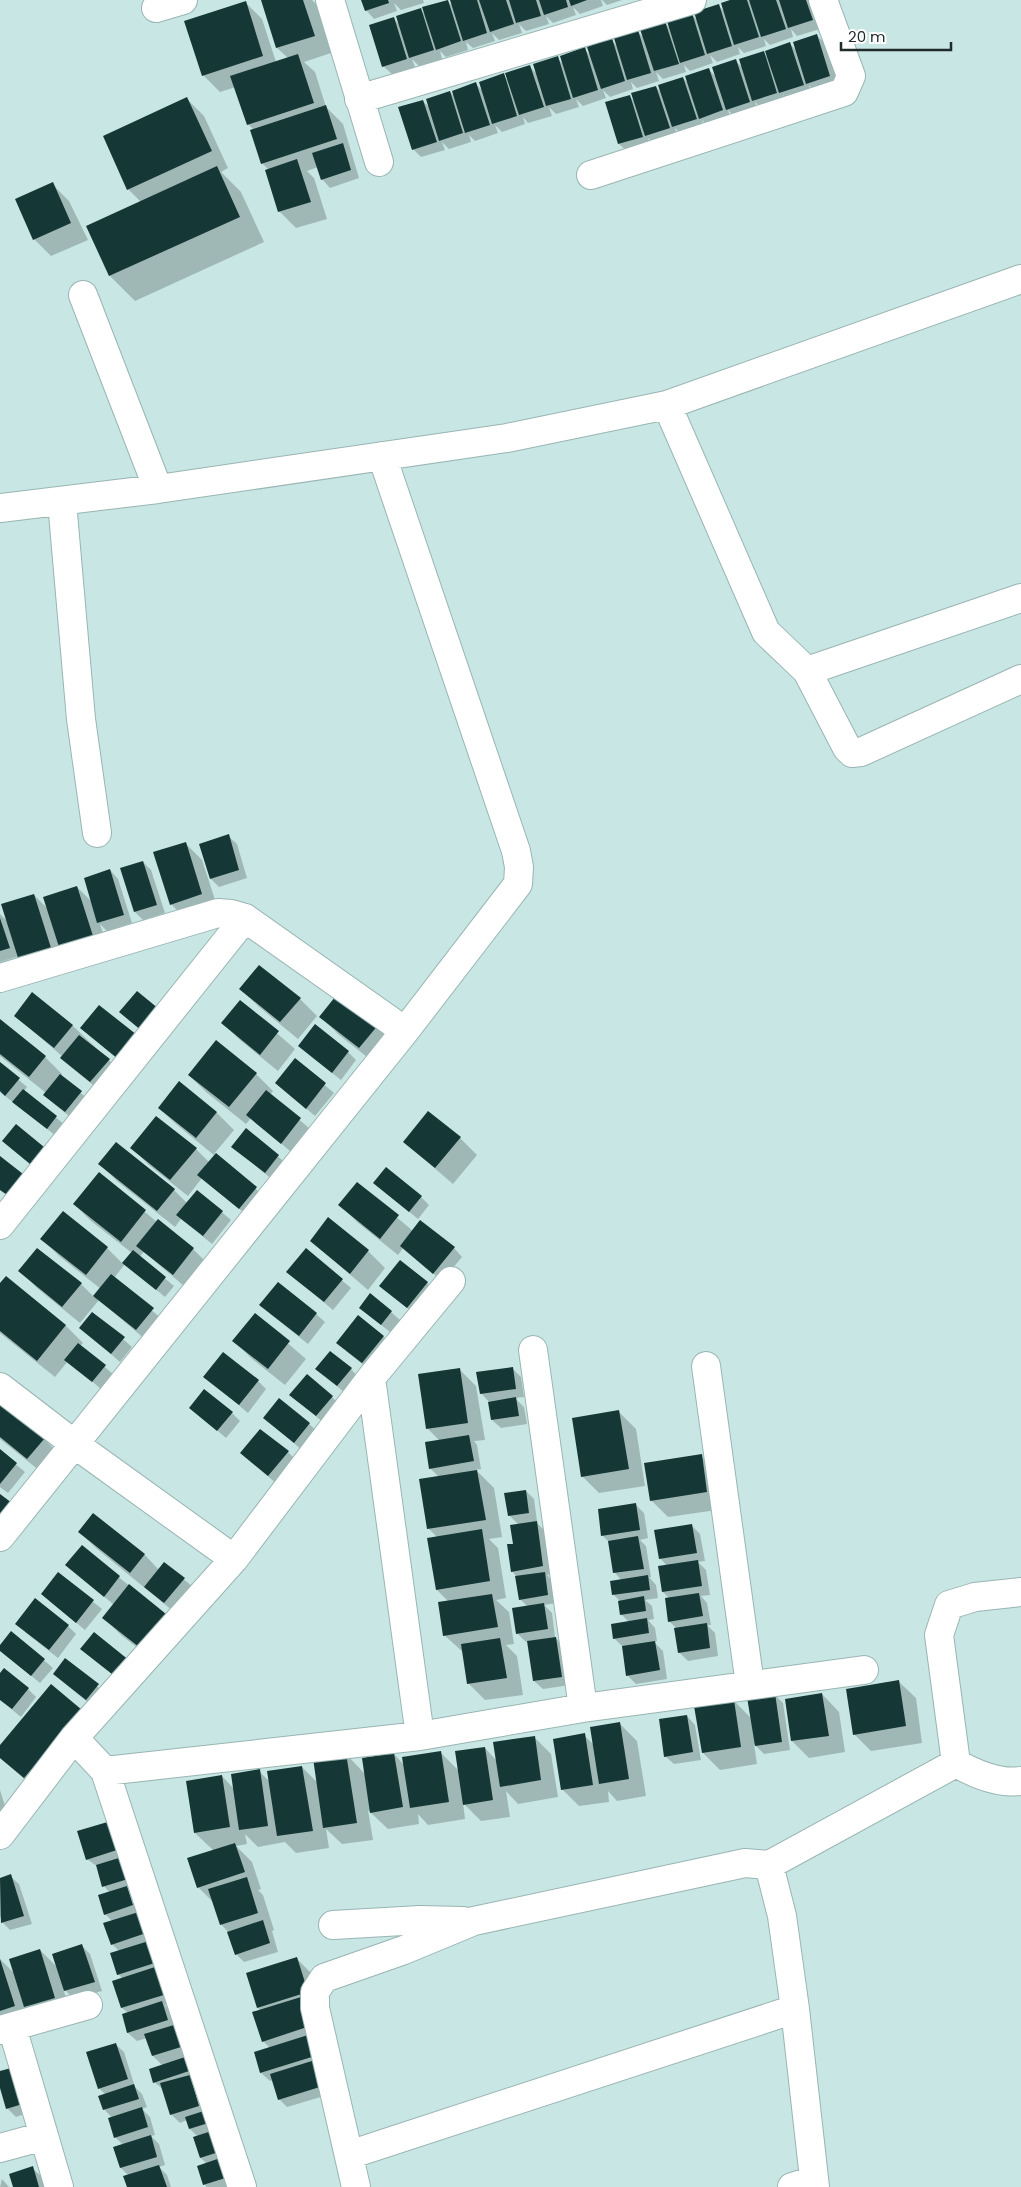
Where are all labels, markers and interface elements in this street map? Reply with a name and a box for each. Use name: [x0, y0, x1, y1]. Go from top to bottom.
scale bar: [841, 20, 951, 52]
text: 20 m: [848, 26, 886, 47]

